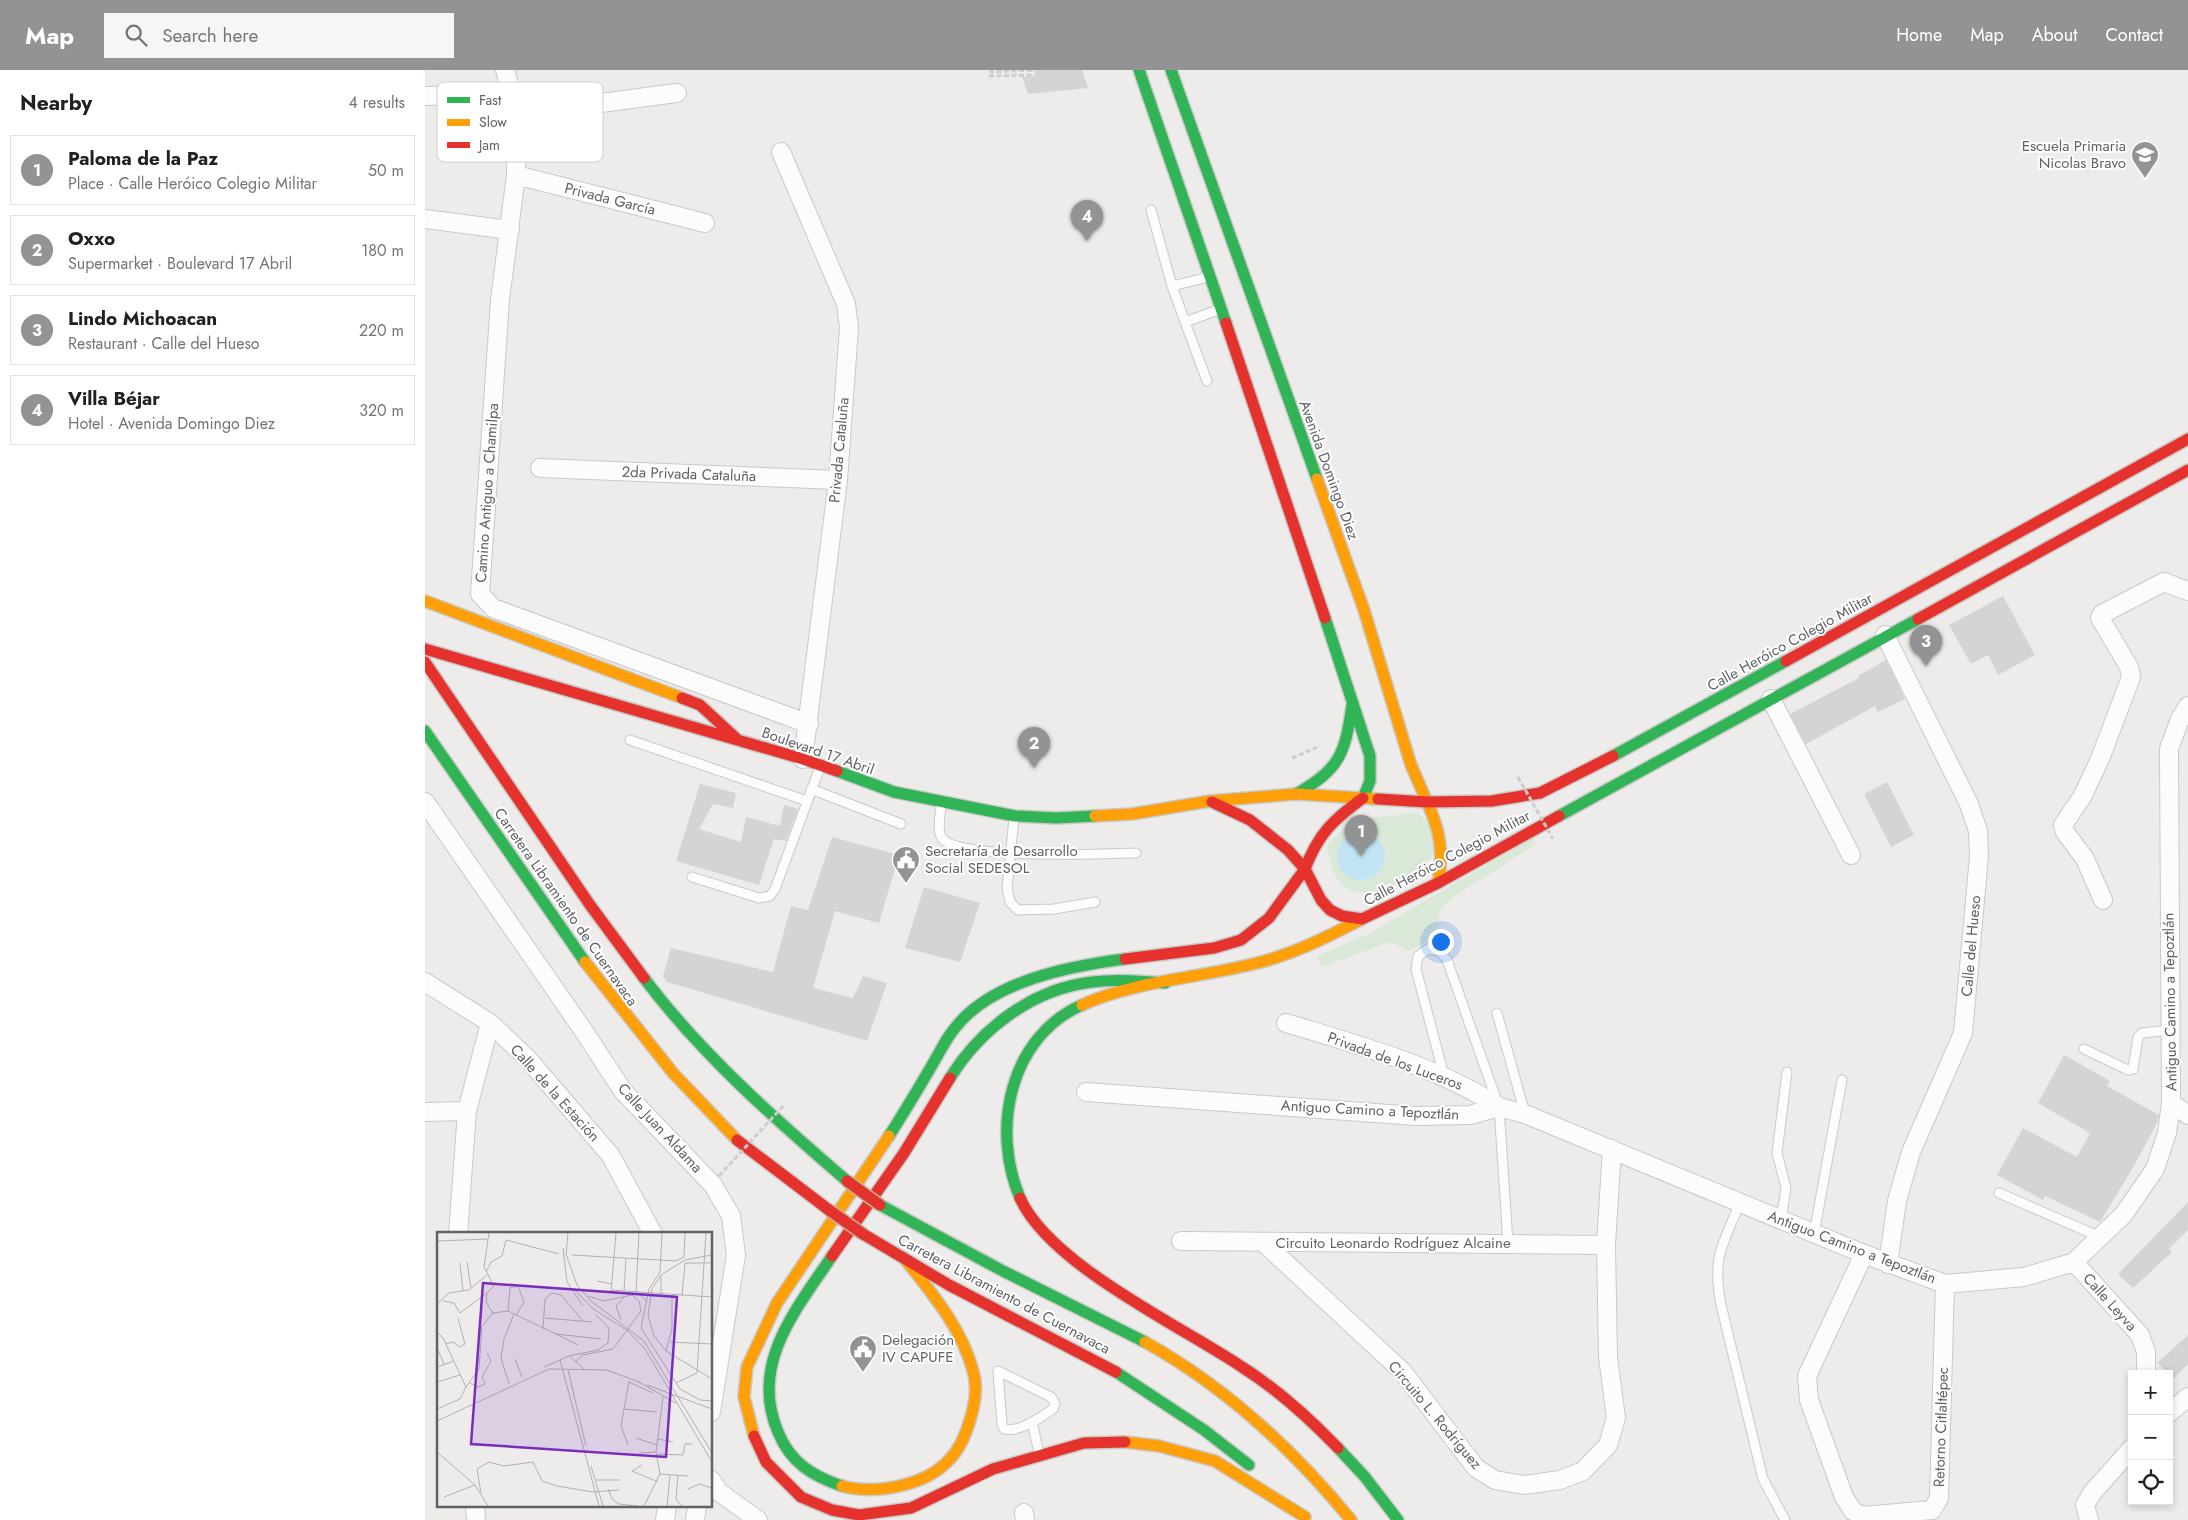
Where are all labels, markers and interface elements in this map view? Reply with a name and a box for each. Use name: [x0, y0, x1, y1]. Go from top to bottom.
search box: [104, 13, 454, 58]
text: Map: [25, 18, 74, 53]
icon: search: [122, 21, 150, 49]
text: Search here: [162, 22, 258, 49]
text: Home: [1896, 22, 1942, 48]
text: Map: [1970, 22, 2004, 48]
text: About: [2032, 22, 2077, 48]
text: Contact: [2105, 22, 2163, 48]
legend: [437, 82, 603, 162]
text: Nearby: [20, 88, 92, 118]
text: Fast: [479, 90, 502, 110]
text: 4 results: [349, 91, 405, 114]
text: Slow: [479, 112, 507, 132]
text: Jam: [477, 135, 500, 155]
place label: Escuela Primaria Nicolas Bravo: [2022, 135, 2126, 174]
school or university icon: Escuela Primaria Nicolas Bravo: [2130, 140, 2160, 179]
text: Paloma de la Paz: [68, 145, 218, 172]
text: 1: [33, 159, 41, 182]
text: 50 m: [368, 159, 404, 182]
text: Place · Calle Heróico Colegio Militar: [68, 172, 317, 195]
street label: Privada García: [562, 177, 658, 221]
pin: 4: [1071, 200, 1103, 241]
text: Oxxo: [68, 225, 115, 252]
text: 2: [32, 239, 42, 262]
text: 180 m: [361, 239, 404, 262]
text: Supermarket · Boulevard 17 Abril: [68, 252, 292, 275]
text: Lindo Michoacan: [68, 305, 217, 332]
text: 3: [32, 319, 42, 342]
text: 220 m: [359, 319, 404, 342]
text: Restaurant · Calle del Hueso: [68, 332, 260, 355]
text: Villa Béjar: [68, 385, 160, 412]
street label: Privada Cataluña: [823, 396, 855, 504]
street label: Avenida Domingo Diez: [1294, 397, 1364, 543]
text: 4: [31, 399, 43, 422]
text: 320 m: [359, 399, 404, 422]
street label: Camino Antiguo a Chamilpa: [470, 402, 504, 584]
text: Hotel · Avenida Domingo Diez: [68, 412, 275, 435]
street label: 2da Privada Cataluña: [621, 461, 757, 487]
street label: Calle Heróico Colegio Militar: [1703, 587, 1877, 697]
pin: 3: [1910, 625, 1942, 666]
street label: Boulevard 17 Abril: [759, 721, 877, 781]
pin: 2: [1018, 727, 1050, 768]
street label: Carretera Libramiento de Cuernavaca: [489, 803, 643, 1011]
street label: Calle Heróico Colegio Militar: [1360, 804, 1535, 911]
pin: 1: [1345, 815, 1377, 856]
place label: Secretaría de Desarrollo Social SEDESOL: [925, 840, 1078, 879]
public building icon: Secretaría de Desarrollo Social SEDESOL: [891, 845, 921, 884]
street label: Calle del Hueso: [1956, 895, 1986, 997]
street label: Antiguo Camino a Tepoztlán: [2157, 913, 2183, 1091]
your location: [1428, 929, 1454, 955]
street label: Privada de los Luceros: [1324, 1026, 1466, 1096]
street label: Calle de la Estación: [505, 1039, 605, 1147]
street label: Calle Juan Aldama: [612, 1078, 708, 1178]
street label: Antiguo Camino a Tepoztlán: [1280, 1094, 1460, 1126]
street label: Antiguo Camino a Tepoztlán: [1765, 1205, 1939, 1289]
street label: Carretera Libramiento de Cuernavaca: [894, 1229, 1114, 1359]
inset map: [437, 1232, 713, 1508]
street label: Circuito Leonardo Rodríguez Alcaine: [1275, 1232, 1511, 1254]
street label: Calle Leyva: [2078, 1268, 2142, 1336]
place label: Delegación IV CAPUFE: [882, 1329, 954, 1368]
public building icon: Delegación IV CAPUFE: [848, 1334, 878, 1373]
street label: Circuito L. Rodríguez: [1383, 1356, 1487, 1474]
street label: Retorno Citlaltépec: [1928, 1367, 1954, 1487]
map controls: [2128, 1370, 2173, 1505]
button: +: [2128, 1370, 2173, 1415]
button: −: [2128, 1415, 2173, 1460]
button: locate: [2128, 1460, 2173, 1505]

